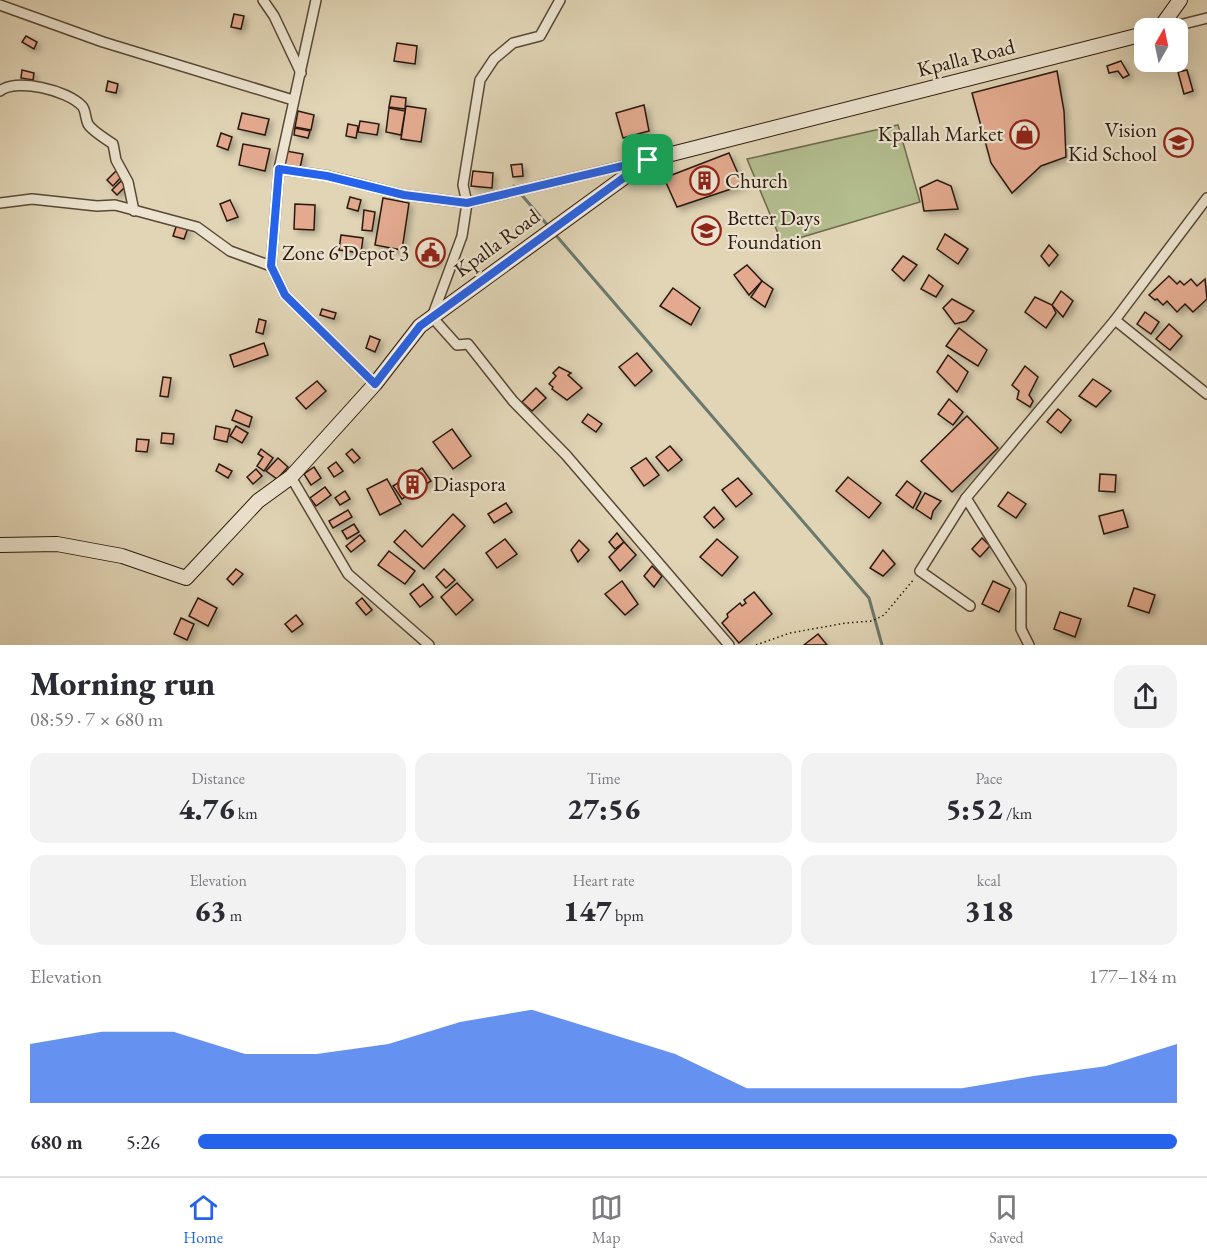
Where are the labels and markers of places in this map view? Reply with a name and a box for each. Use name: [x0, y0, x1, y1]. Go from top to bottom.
place label: Vision Kid School: [1068, 116, 1157, 167]
shop icon: Kpallah Market: [1008, 118, 1040, 150]
place label: Kpallah Market: [878, 120, 1003, 147]
school or university icon: Vision Kid School: [1162, 126, 1194, 158]
pin: [622, 134, 673, 185]
building icon: Church: [688, 165, 720, 197]
place label: Church: [725, 167, 788, 194]
place label: Better Days Foundation: [727, 204, 822, 255]
school or university icon: Better Days Foundation: [690, 214, 722, 246]
public building icon: Zone 6 Depot 3: [414, 237, 446, 269]
place label: Zone 6 Depot 3: [282, 239, 409, 266]
building icon: Diaspora: [396, 468, 428, 500]
place label: Diaspora: [433, 470, 506, 497]

